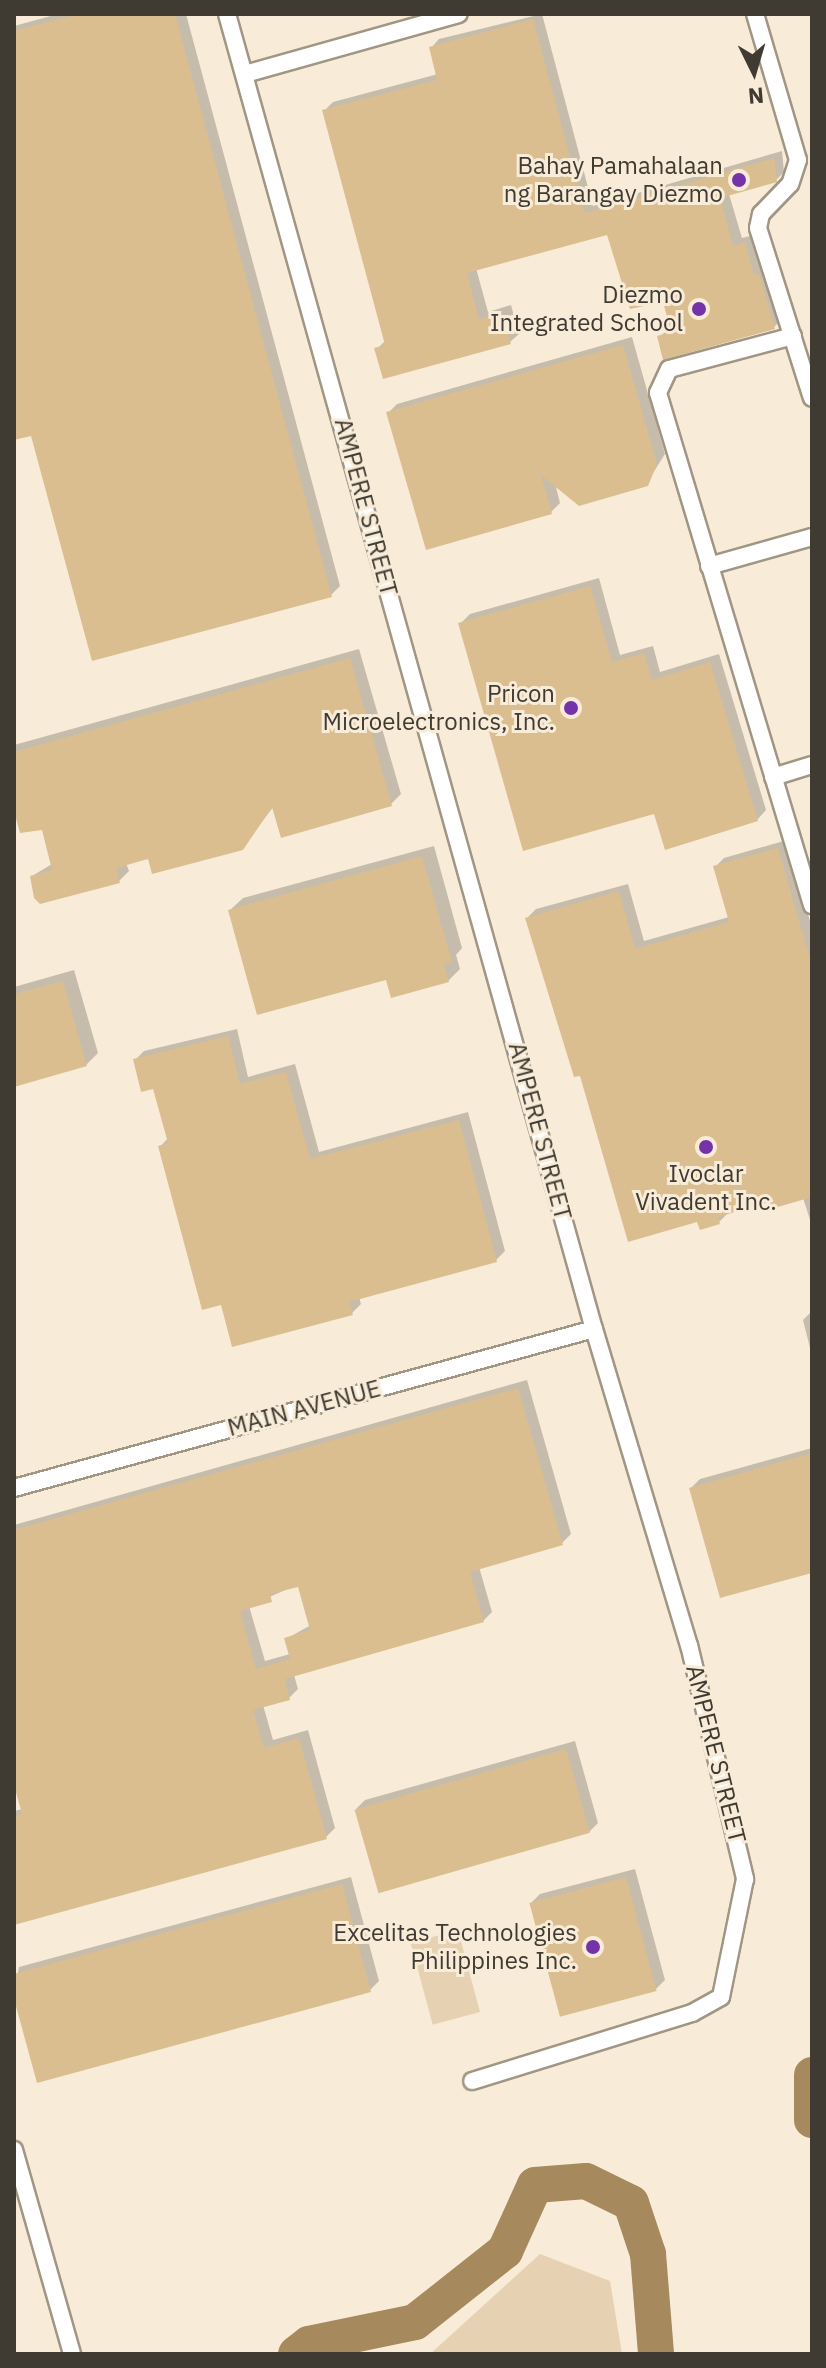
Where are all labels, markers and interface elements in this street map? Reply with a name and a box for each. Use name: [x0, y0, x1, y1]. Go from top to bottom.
north arrow: [714, 32, 794, 112]
text: N: [747, 81, 765, 112]
place label: Bahay Pamahalaan ng Barangay Diezmo: [504, 152, 723, 208]
marker: Bahay Pamahalaan ng Barangay Diezmo: [730, 171, 748, 189]
place label: Diezmo Integrated School: [490, 281, 683, 337]
marker: Diezmo Integrated School: [690, 300, 708, 318]
street label: AMPERE STREET: [328, 415, 404, 599]
place label: Pricon Microelectronics, Inc.: [323, 680, 555, 736]
marker: Pricon Microelectronics, Inc.: [562, 699, 580, 717]
street label: AMPERE STREET: [502, 1039, 578, 1223]
marker: Ivoclar Vivadent Inc.: [697, 1138, 715, 1156]
place label: Ivoclar Vivadent Inc.: [635, 1160, 777, 1216]
street label: MAIN AVENUE: [224, 1374, 384, 1442]
street label: AMPERE STREET: [680, 1662, 752, 1846]
place label: Excelitas Technologies Philippines Inc.: [333, 1919, 577, 1975]
marker: Excelitas Technologies Philippines Inc.: [584, 1938, 602, 1956]

